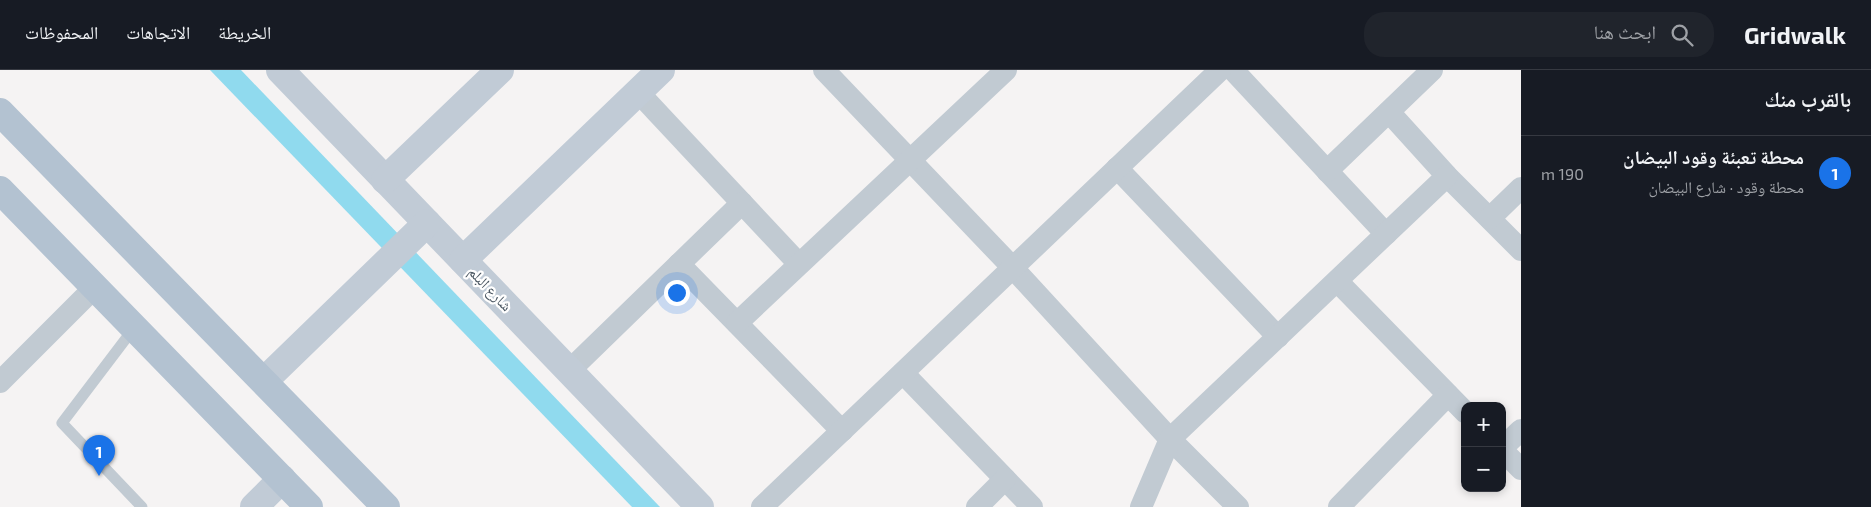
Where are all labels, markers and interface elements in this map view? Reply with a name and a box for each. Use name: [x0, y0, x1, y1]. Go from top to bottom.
search box: [1364, 12, 1714, 57]
text: ابحث هنا: [1594, 20, 1656, 43]
text: Gridwalk: [1744, 20, 1846, 49]
text: المحفوظات: [25, 21, 98, 43]
text: الاتجاهات: [126, 21, 190, 43]
text: الخريطة: [218, 21, 271, 43]
icon: search: [1668, 21, 1696, 49]
text: بالقرب منك: [1765, 86, 1851, 111]
text: محطة تعبئة وقود البيضان: [1623, 145, 1804, 168]
text: 190 m: [1541, 164, 1584, 183]
text: 1: [1832, 164, 1838, 183]
text: محطة وقود · شارع البيضان: [1648, 177, 1804, 196]
street label: شارع البلم: [464, 262, 516, 316]
your location: [664, 280, 690, 306]
map controls: [1461, 402, 1506, 492]
button: +: [1461, 402, 1506, 447]
pin: 1: [83, 435, 115, 476]
button: −: [1461, 447, 1506, 492]

